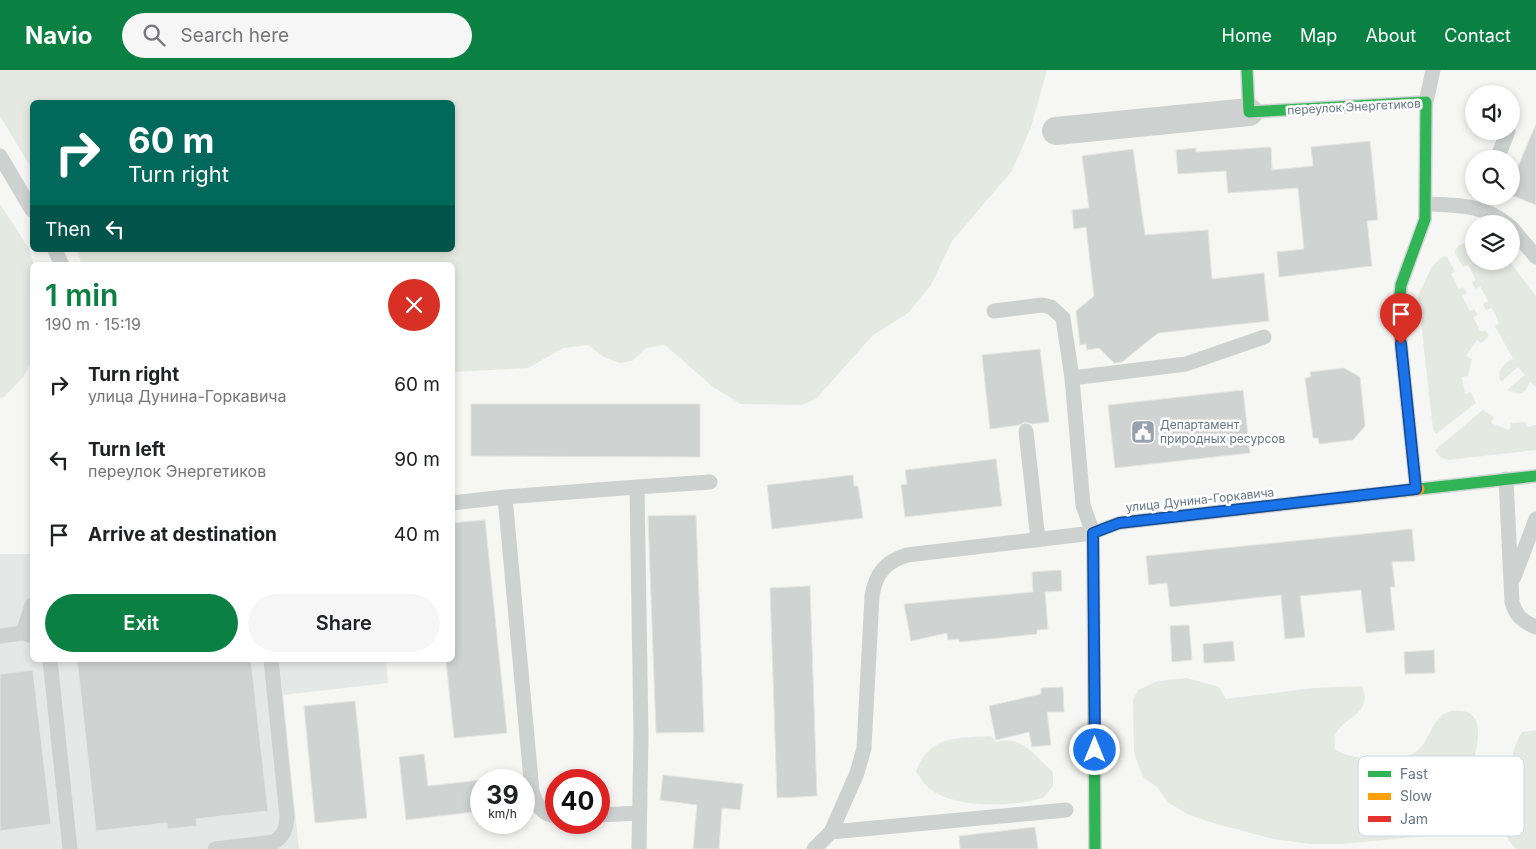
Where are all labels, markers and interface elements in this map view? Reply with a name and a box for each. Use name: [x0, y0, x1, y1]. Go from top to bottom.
search box: [122, 13, 472, 58]
text: Navio: [25, 21, 92, 50]
icon: search: [140, 21, 168, 49]
text: Search here: [180, 24, 289, 47]
text: Home: [1222, 25, 1272, 46]
text: Map: [1300, 25, 1337, 46]
text: About: [1365, 25, 1416, 46]
text: Contact: [1444, 25, 1511, 46]
map controls: [1465, 85, 1520, 270]
button: sound: [1465, 85, 1520, 140]
street label: переулок Энергетиков: [1287, 96, 1421, 117]
text: 60 m: [128, 119, 215, 161]
icon: right: [45, 120, 110, 185]
button: search: [1465, 150, 1520, 205]
text: Turn right: [128, 161, 229, 187]
icon: left: [101, 215, 129, 243]
button: layers: [1465, 215, 1520, 270]
text: Then: [45, 218, 91, 241]
text: 1 min: [45, 277, 118, 313]
button: close: [388, 279, 440, 331]
pin: [1380, 293, 1422, 344]
icon: arrive: [1387, 300, 1415, 328]
text: 190 m · 15:19: [45, 314, 141, 334]
text: Turn right: [88, 363, 179, 386]
icon: right: [45, 371, 73, 399]
text: 60 m: [394, 373, 440, 396]
text: улица Дунина-Горкавича: [88, 386, 287, 406]
place label: Департамент природных ресурсов: [1160, 417, 1286, 446]
public building icon: Департамент природных ресурсов: [1130, 419, 1156, 445]
text: Turn left: [88, 438, 166, 461]
icon: left: [45, 446, 73, 474]
text: 90 m: [394, 448, 440, 471]
text: переулок Энергетиков: [88, 461, 266, 481]
street label: улица Дунина-Горкавича: [1125, 484, 1275, 515]
icon: arrive: [45, 521, 73, 549]
text: Arrive at destination: [88, 523, 277, 546]
text: 40 m: [394, 523, 440, 546]
button: Exit: [45, 594, 238, 652]
button: Share: [248, 594, 440, 652]
position arrow: [1068, 723, 1120, 775]
legend: [1358, 756, 1524, 836]
text: Fast: [1400, 765, 1428, 782]
speed limit sign: 40: [545, 769, 610, 834]
text: 39: [486, 780, 519, 810]
text: Slow: [1400, 787, 1432, 804]
text: km/h: [488, 806, 517, 821]
text: Jam: [1400, 810, 1428, 827]

